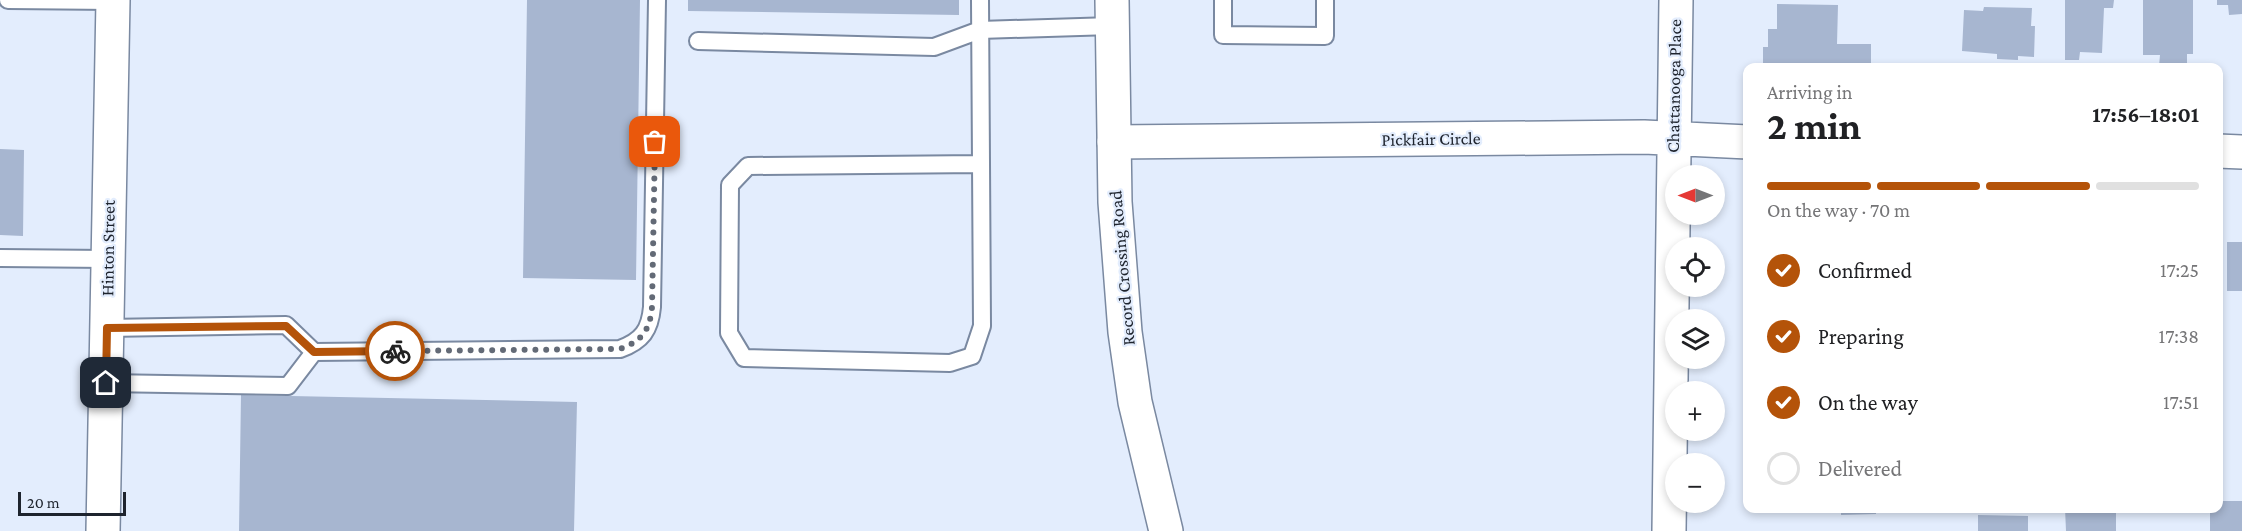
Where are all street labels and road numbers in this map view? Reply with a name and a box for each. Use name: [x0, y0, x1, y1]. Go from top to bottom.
street label: Chattanooga Place: [1663, 19, 1685, 153]
street label: Pickfair Circle: [1381, 128, 1481, 150]
street label: Record Crossing Road: [1105, 189, 1139, 346]
street label: Hinton Street: [97, 199, 119, 296]

